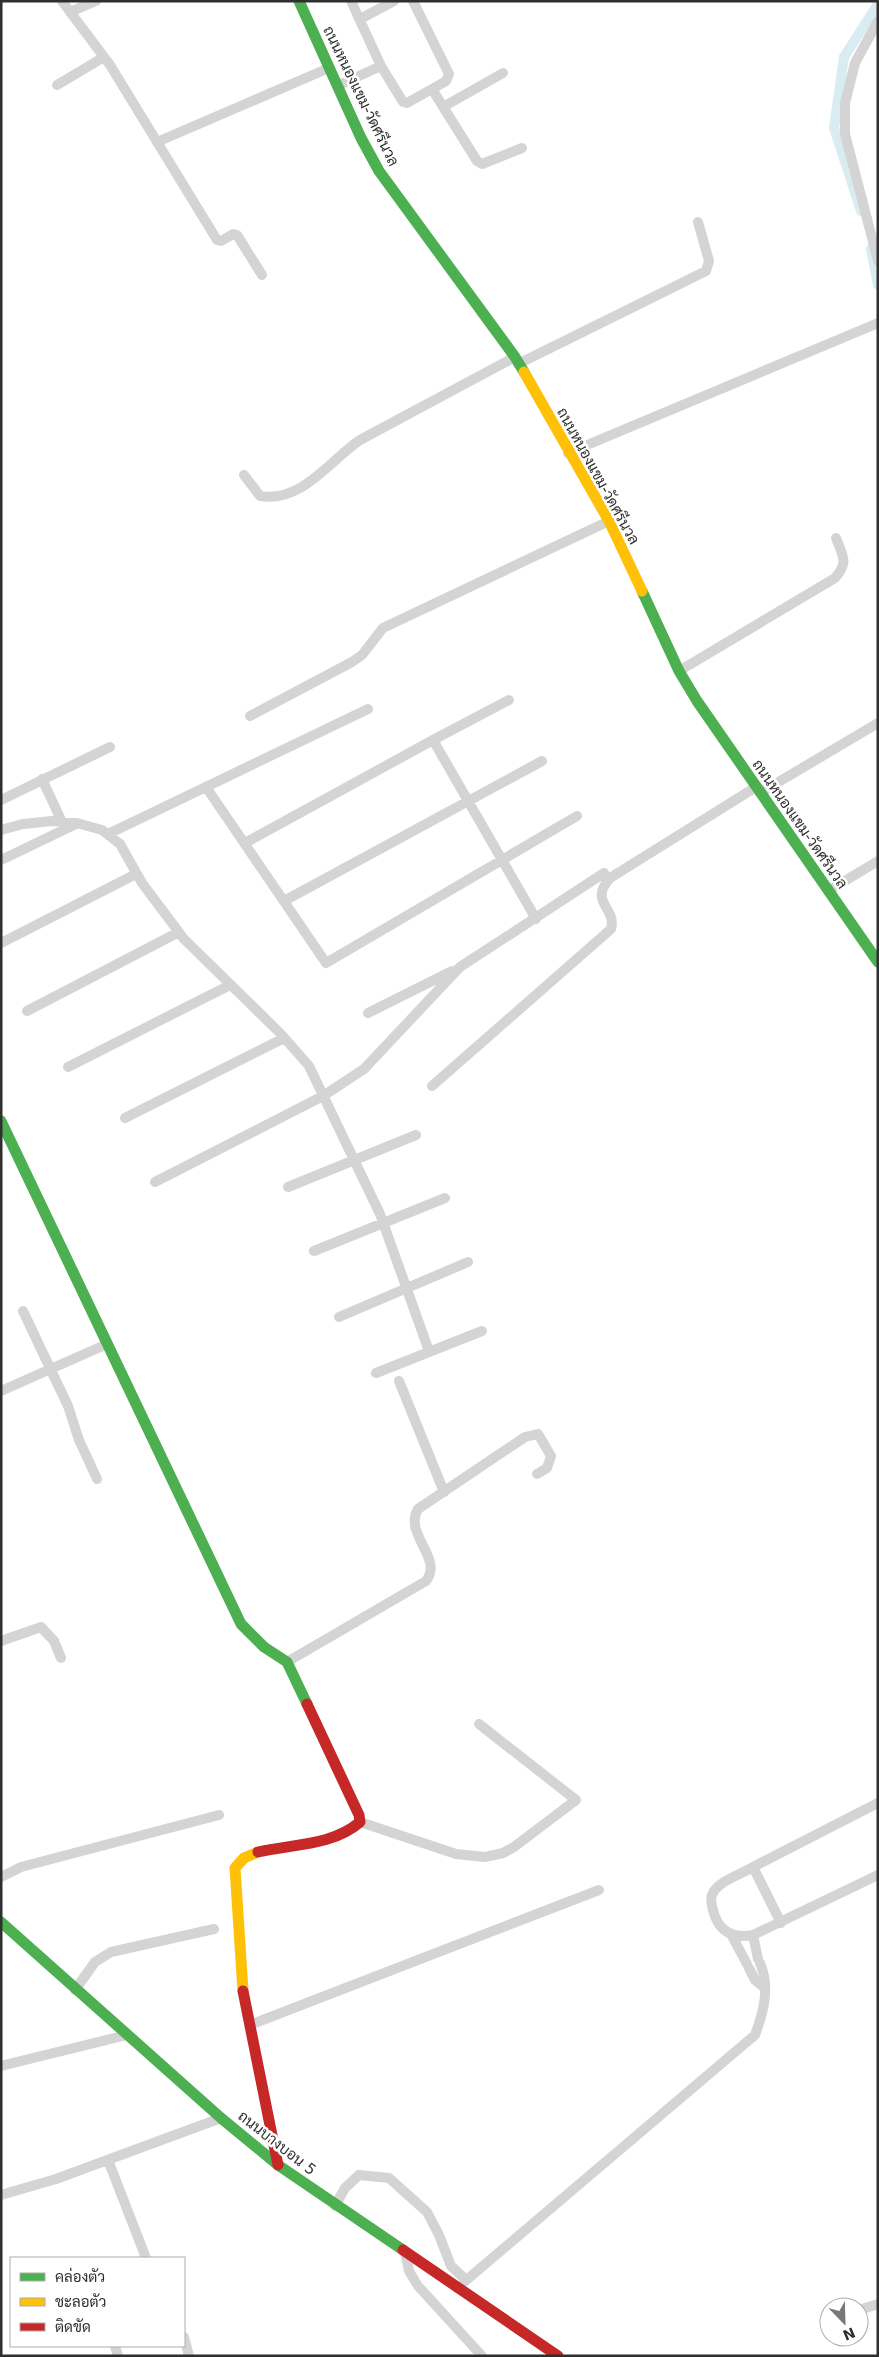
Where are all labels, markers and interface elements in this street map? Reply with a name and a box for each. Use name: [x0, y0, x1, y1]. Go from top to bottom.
street label: ถนนหนองแขม-วัดศรีนวล: [319, 23, 404, 169]
street label: ถนนหนองแขม-วัดศรีนวล: [553, 404, 644, 548]
street label: ถนนหนองแขม-วัดศรีนวล: [749, 755, 852, 892]
street label: ถนนบางบอน 5: [234, 2107, 320, 2179]
legend: [10, 2257, 185, 2347]
text: คล่องตัว: [55, 2267, 105, 2286]
text: ชะลอตัว: [55, 2293, 106, 2311]
north arrow: [819, 2297, 869, 2347]
text: ติดขัด: [55, 2318, 91, 2336]
text: N: [841, 2324, 858, 2344]

